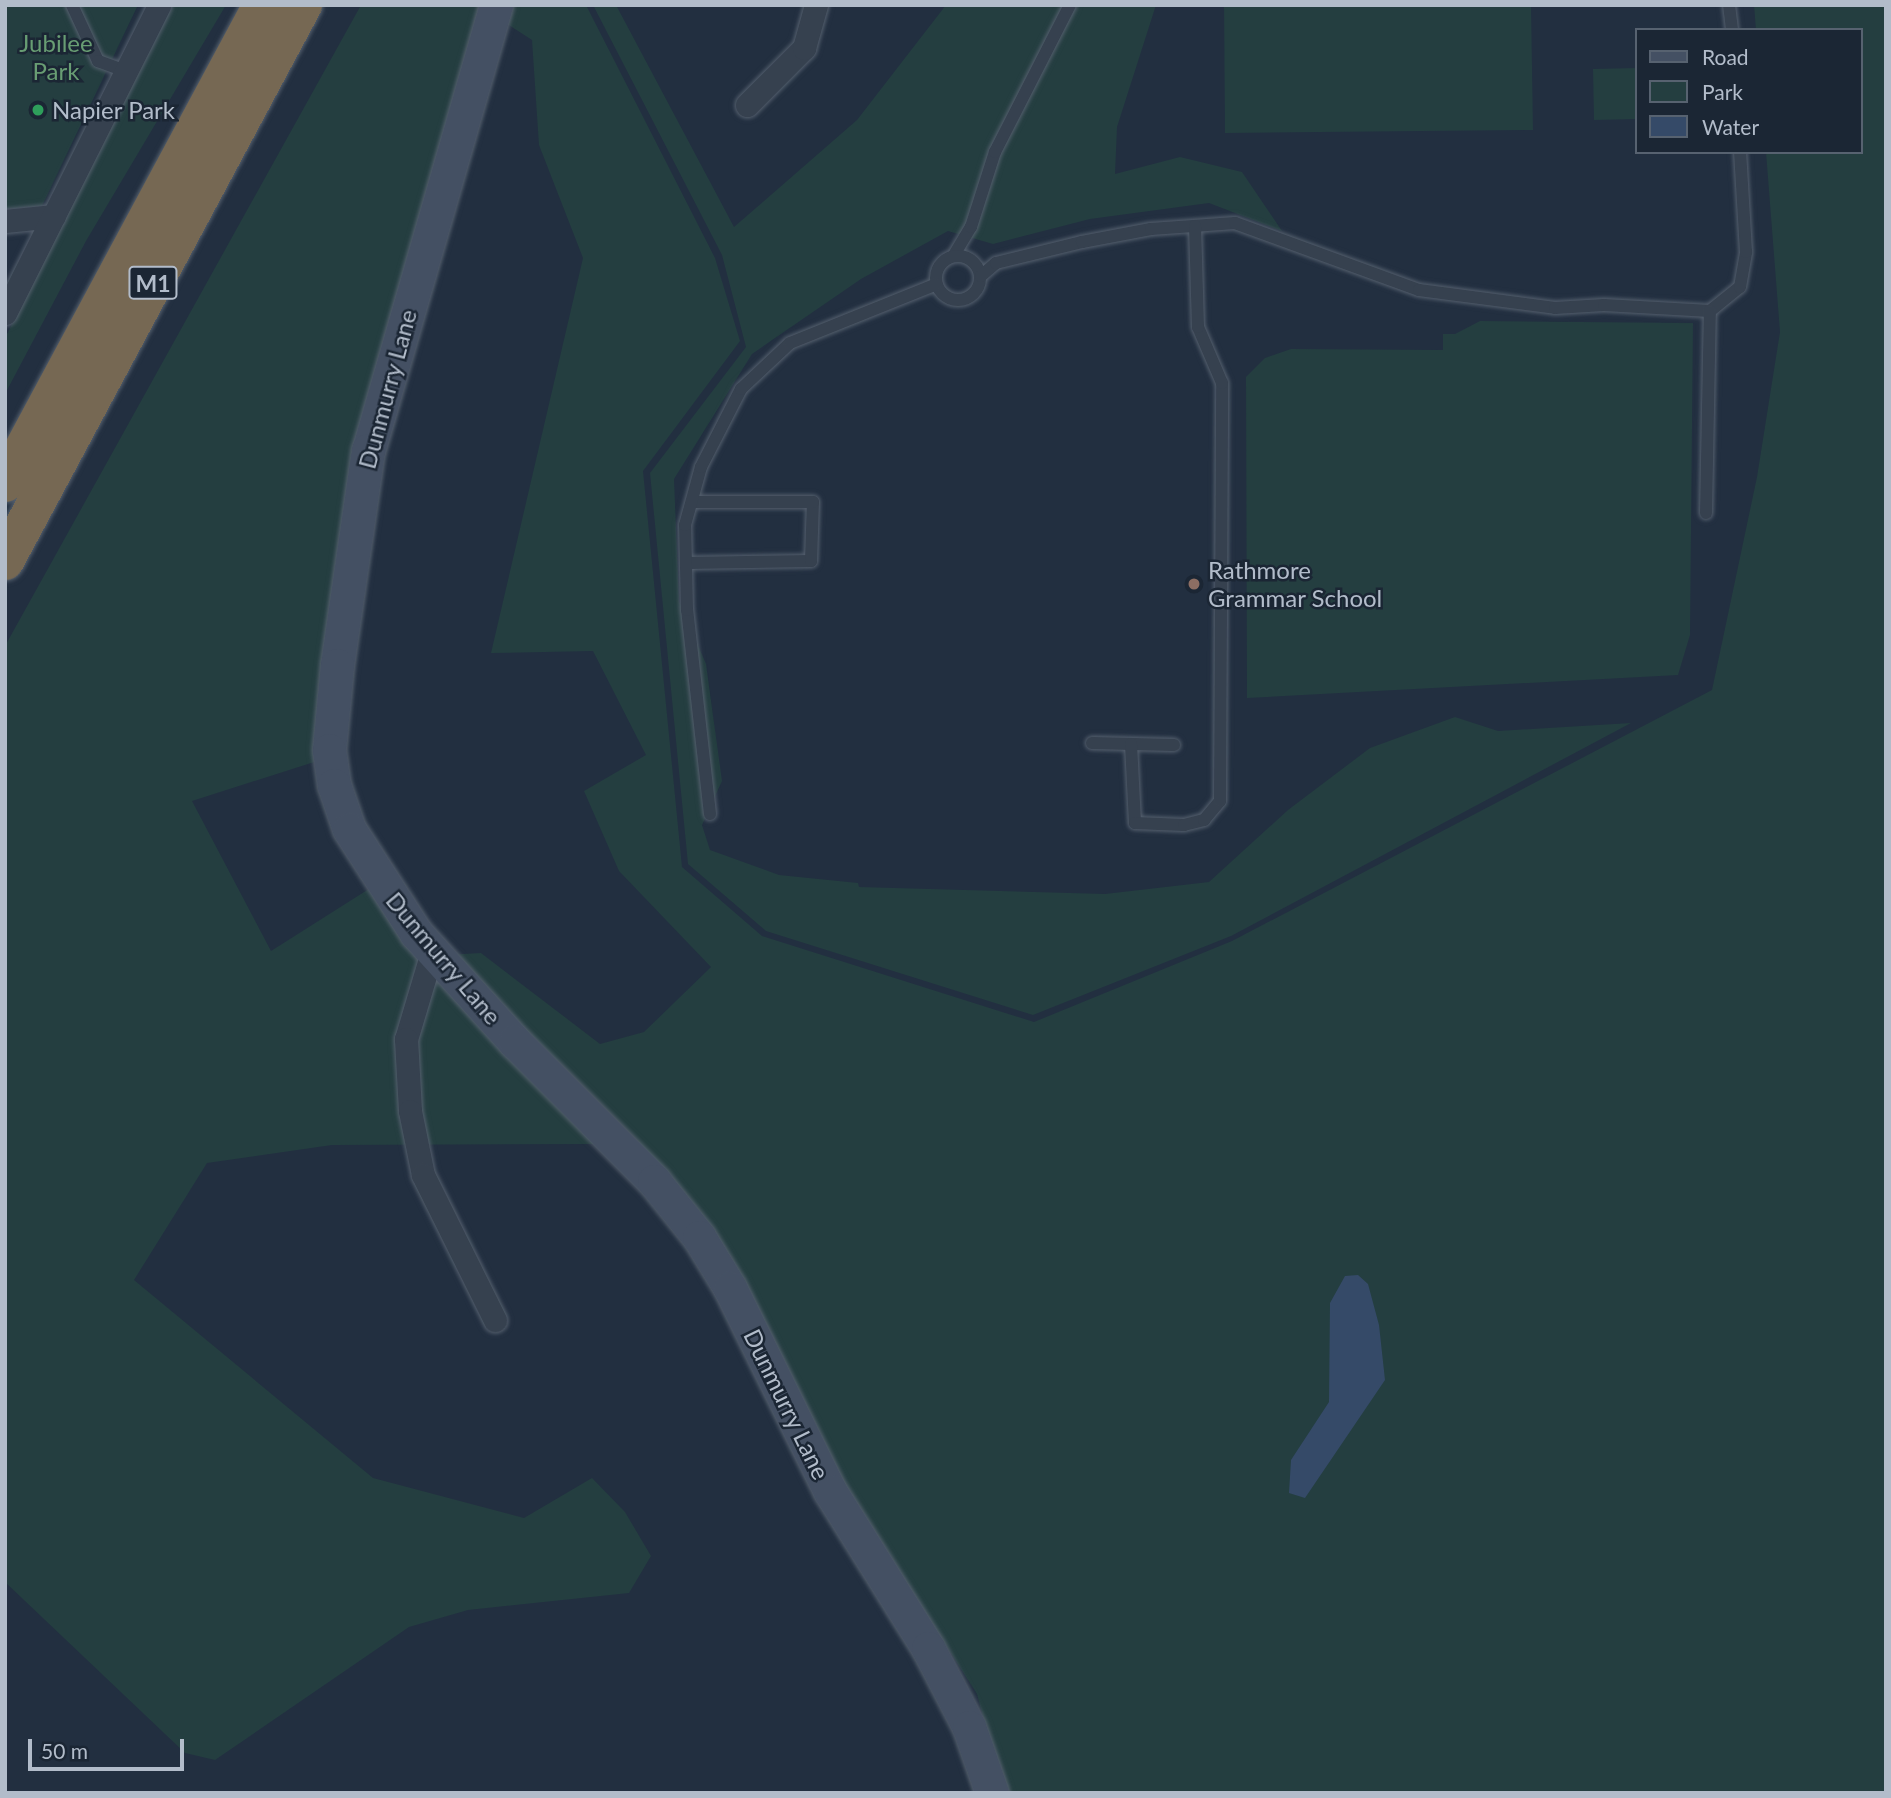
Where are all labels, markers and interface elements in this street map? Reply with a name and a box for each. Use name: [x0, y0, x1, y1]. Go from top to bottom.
legend: [1636, 28, 1863, 154]
park label: Jubilee Park: [19, 29, 93, 85]
text: Road: [1702, 44, 1749, 69]
text: Park: [1702, 79, 1743, 104]
place label: Napier Park: [52, 96, 176, 124]
marker: Napier Park: [30, 102, 46, 118]
text: Water: [1702, 114, 1759, 139]
road number: M1: [127, 264, 179, 302]
street label: Dunmurry Lane: [352, 306, 422, 472]
place label: Rathmore Grammar School: [1208, 556, 1383, 612]
marker: Rathmore Grammar School: [1186, 576, 1202, 592]
street label: Dunmurry Lane: [380, 886, 508, 1030]
street label: Dunmurry Lane: [738, 1324, 836, 1484]
scale bar: [32, 1724, 187, 1768]
text: 50 m: [41, 1738, 88, 1763]

